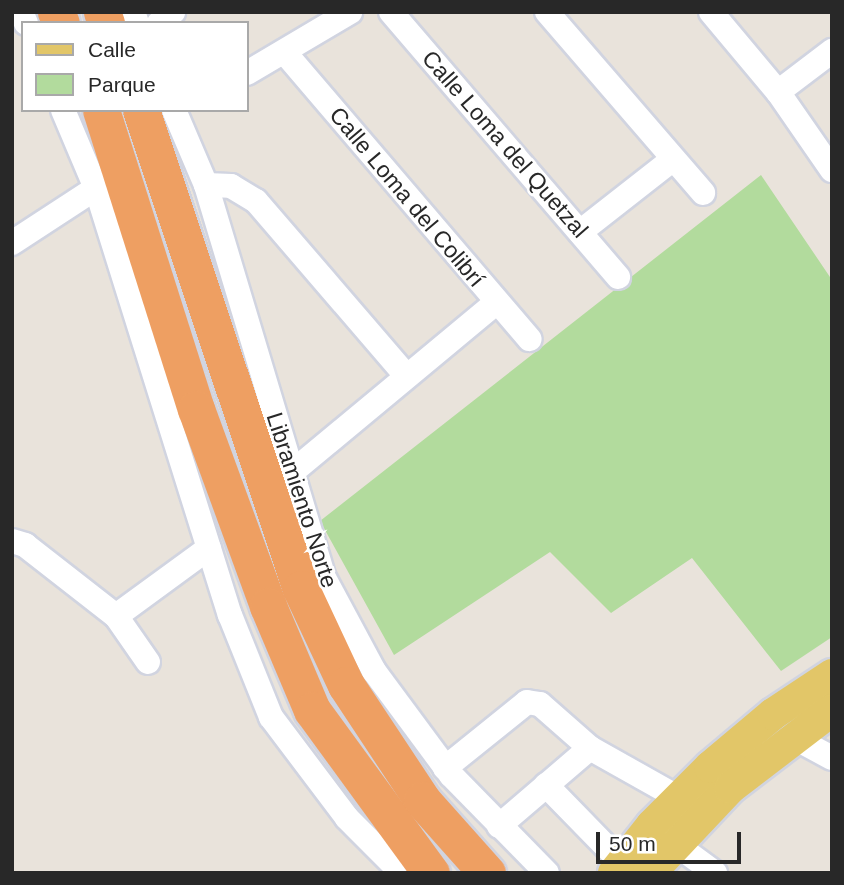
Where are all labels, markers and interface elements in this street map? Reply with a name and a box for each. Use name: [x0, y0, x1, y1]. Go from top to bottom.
legend: [21, 21, 248, 112]
text: Calle: [88, 38, 136, 61]
street label: Calle Loma del Quetzal: [416, 45, 594, 243]
text: Parque: [88, 73, 156, 96]
street label: Calle Loma del Colibrí: [324, 101, 490, 293]
street label: Libramiento Norte: [261, 409, 343, 591]
scale bar: [599, 818, 744, 862]
text: 50 m: [609, 832, 656, 855]

